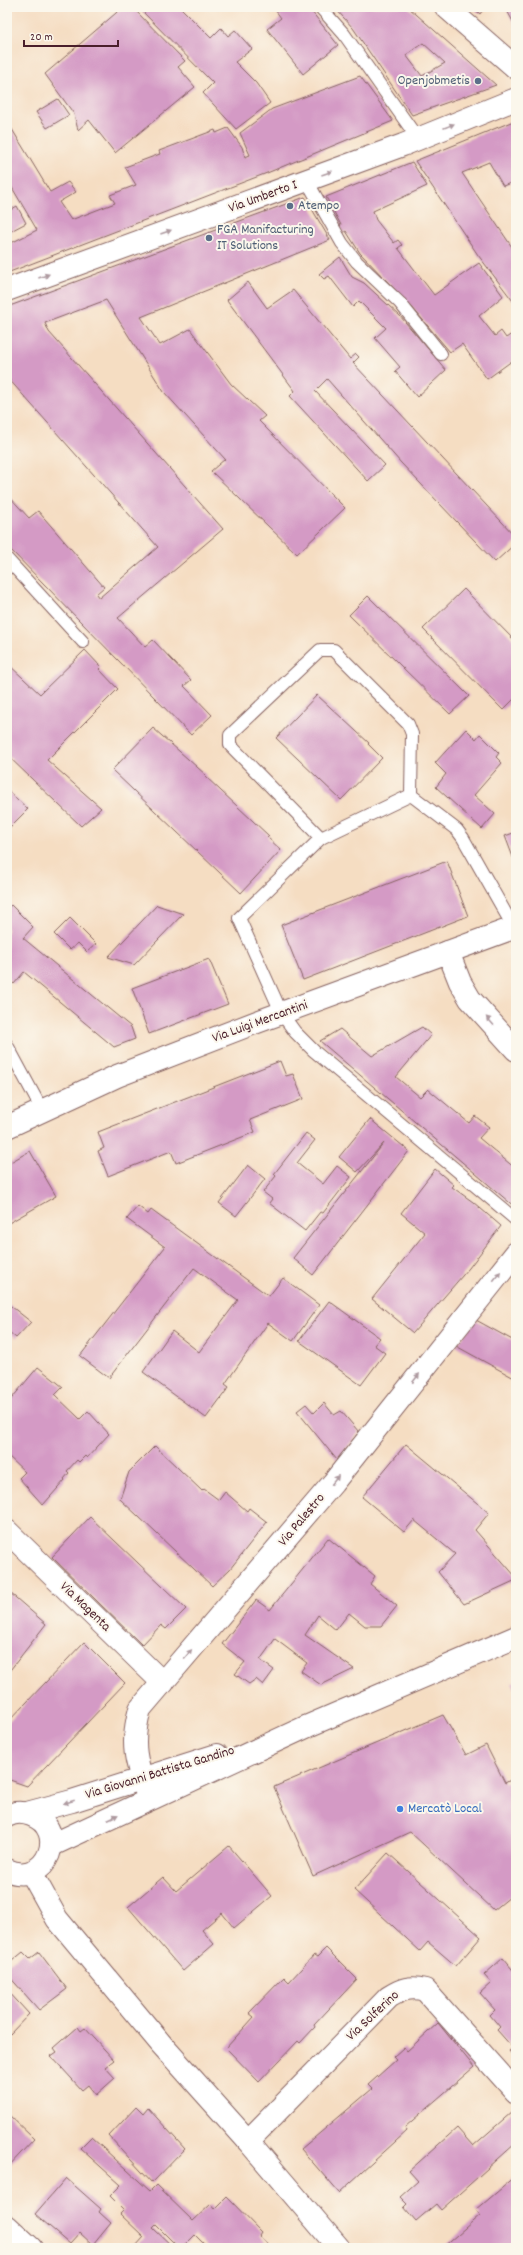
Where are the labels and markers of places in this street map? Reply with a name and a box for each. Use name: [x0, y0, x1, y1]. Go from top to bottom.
place label: Openjobmetis: [398, 71, 470, 91]
marker: Openjobmetis: [473, 76, 483, 86]
place label: Atempo: [298, 196, 339, 216]
marker: Atempo: [285, 201, 295, 211]
place label: FGA Manifacturing IT Solutions: [217, 220, 314, 256]
marker: FGA Manifacturing IT Solutions: [204, 233, 214, 243]
place label: Mercatò Local: [408, 1799, 483, 1819]
marker: Mercatò Local: [395, 1804, 405, 1814]

